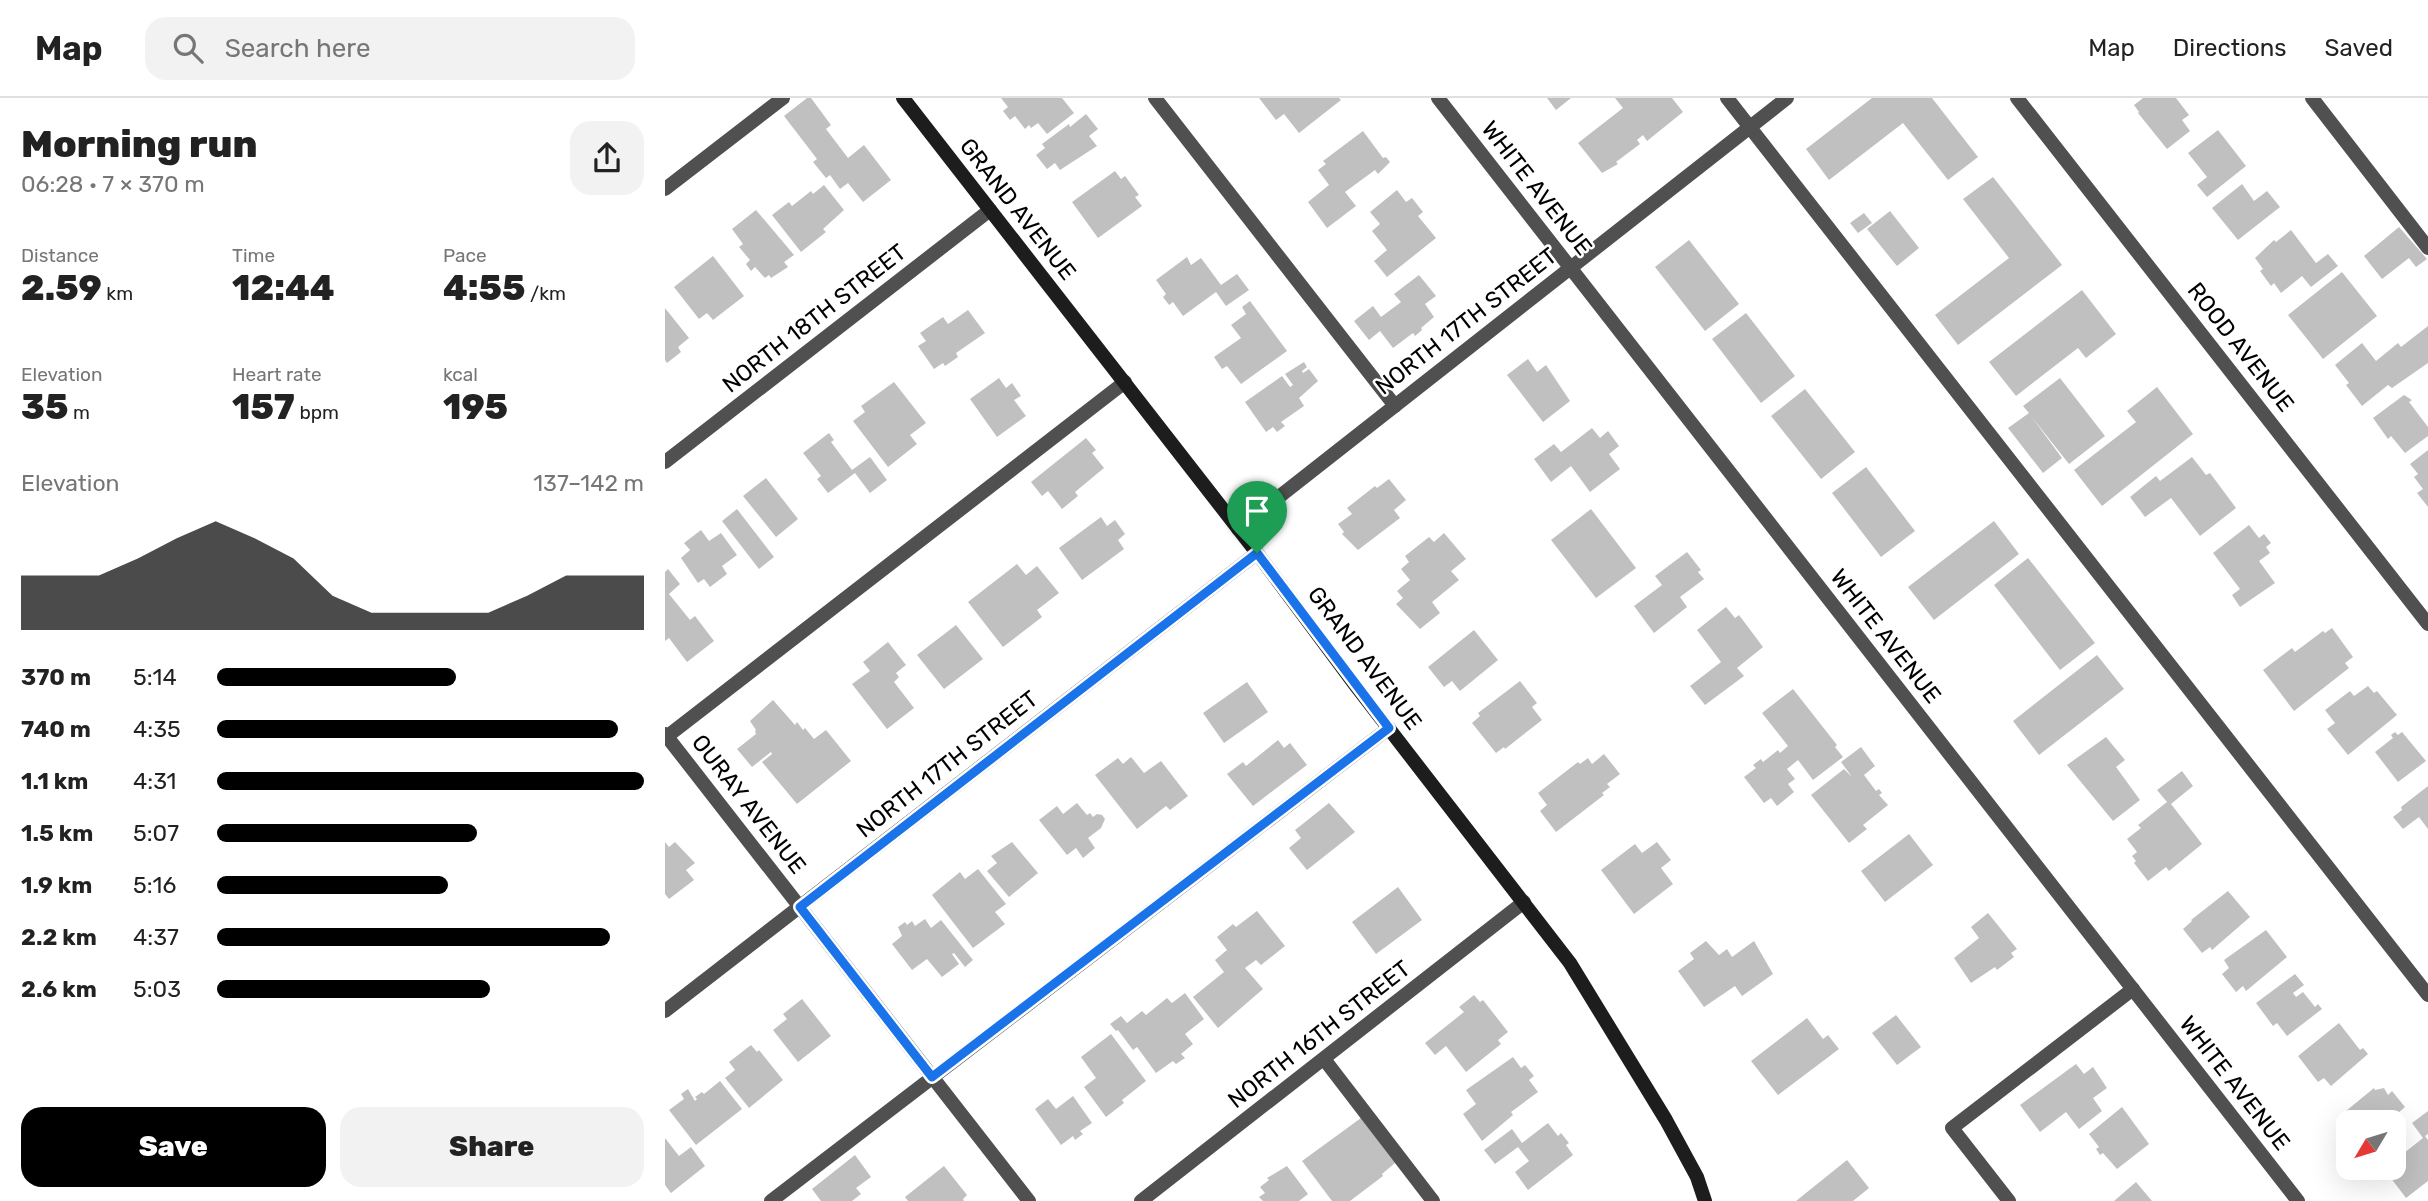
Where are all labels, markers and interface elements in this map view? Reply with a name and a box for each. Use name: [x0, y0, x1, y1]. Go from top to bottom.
search box: [145, 17, 635, 80]
text: Map: [35, 29, 103, 68]
icon: search: [169, 29, 207, 67]
text: Search here: [225, 33, 370, 64]
text: Map: [2088, 34, 2135, 62]
text: Directions: [2173, 34, 2286, 62]
text: Saved: [2324, 34, 2393, 62]
street label: WHITE AVENUE: [1476, 115, 1598, 261]
text: Morning run: [21, 121, 258, 167]
button: share: [570, 121, 644, 195]
street label: GRAND AVENUE: [954, 132, 1082, 286]
text: 06:28 · 7 × 370 m: [21, 170, 205, 198]
street label: NORTH 18TH STREET: [717, 238, 911, 398]
street label: NORTH 17TH STREET: [1370, 241, 1562, 401]
text: Distance: [21, 244, 99, 267]
text: Time: [232, 244, 275, 267]
text: Pace: [443, 244, 487, 267]
text: 2.59: [21, 267, 102, 309]
text: 12:44: [232, 267, 335, 309]
text: 4:55: [443, 267, 525, 309]
street label: ROOD AVENUE: [2182, 277, 2300, 417]
text: km: [102, 282, 133, 305]
text: /km: [525, 282, 566, 305]
text: Elevation: [21, 363, 102, 386]
text: Heart rate: [232, 363, 322, 386]
text: kcal: [443, 363, 478, 386]
text: 35: [21, 386, 68, 428]
text: 157: [232, 386, 295, 428]
text: 195: [443, 386, 508, 428]
text: m: [68, 401, 90, 424]
text: bpm: [295, 401, 339, 424]
text: Elevation: [21, 469, 120, 497]
text: 137–142 m: [533, 469, 644, 497]
pin: [1227, 481, 1287, 553]
icon: arrive: [1238, 492, 1276, 530]
street label: WHITE AVENUE: [1825, 563, 1947, 709]
street label: GRAND AVENUE: [1302, 581, 1428, 735]
text: 370 m: [21, 663, 91, 691]
text: 5:14: [133, 663, 177, 691]
street label: NORTH 17TH STREET: [851, 684, 1043, 844]
text: 740 m: [21, 715, 91, 743]
text: 4:35: [133, 715, 181, 743]
street label: OURAY AVENUE: [686, 729, 812, 879]
text: 1.1 km: [21, 767, 88, 795]
text: 4:31: [133, 767, 176, 795]
text: 1.5 km: [21, 819, 93, 847]
text: 5:07: [133, 819, 179, 847]
text: 1.9 km: [21, 871, 92, 899]
text: 5:16: [133, 871, 176, 899]
text: 2.2 km: [21, 923, 97, 951]
text: 4:37: [133, 923, 179, 951]
street label: NORTH 16TH STREET: [1222, 954, 1416, 1114]
text: 2.6 km: [21, 975, 97, 1003]
text: 5:03: [133, 975, 181, 1003]
street label: WHITE AVENUE: [2174, 1010, 2296, 1156]
button: Save: [21, 1107, 326, 1187]
button: Share: [340, 1107, 644, 1187]
north arrow: [2336, 1110, 2406, 1180]
map controls: [2336, 1110, 2406, 1180]

